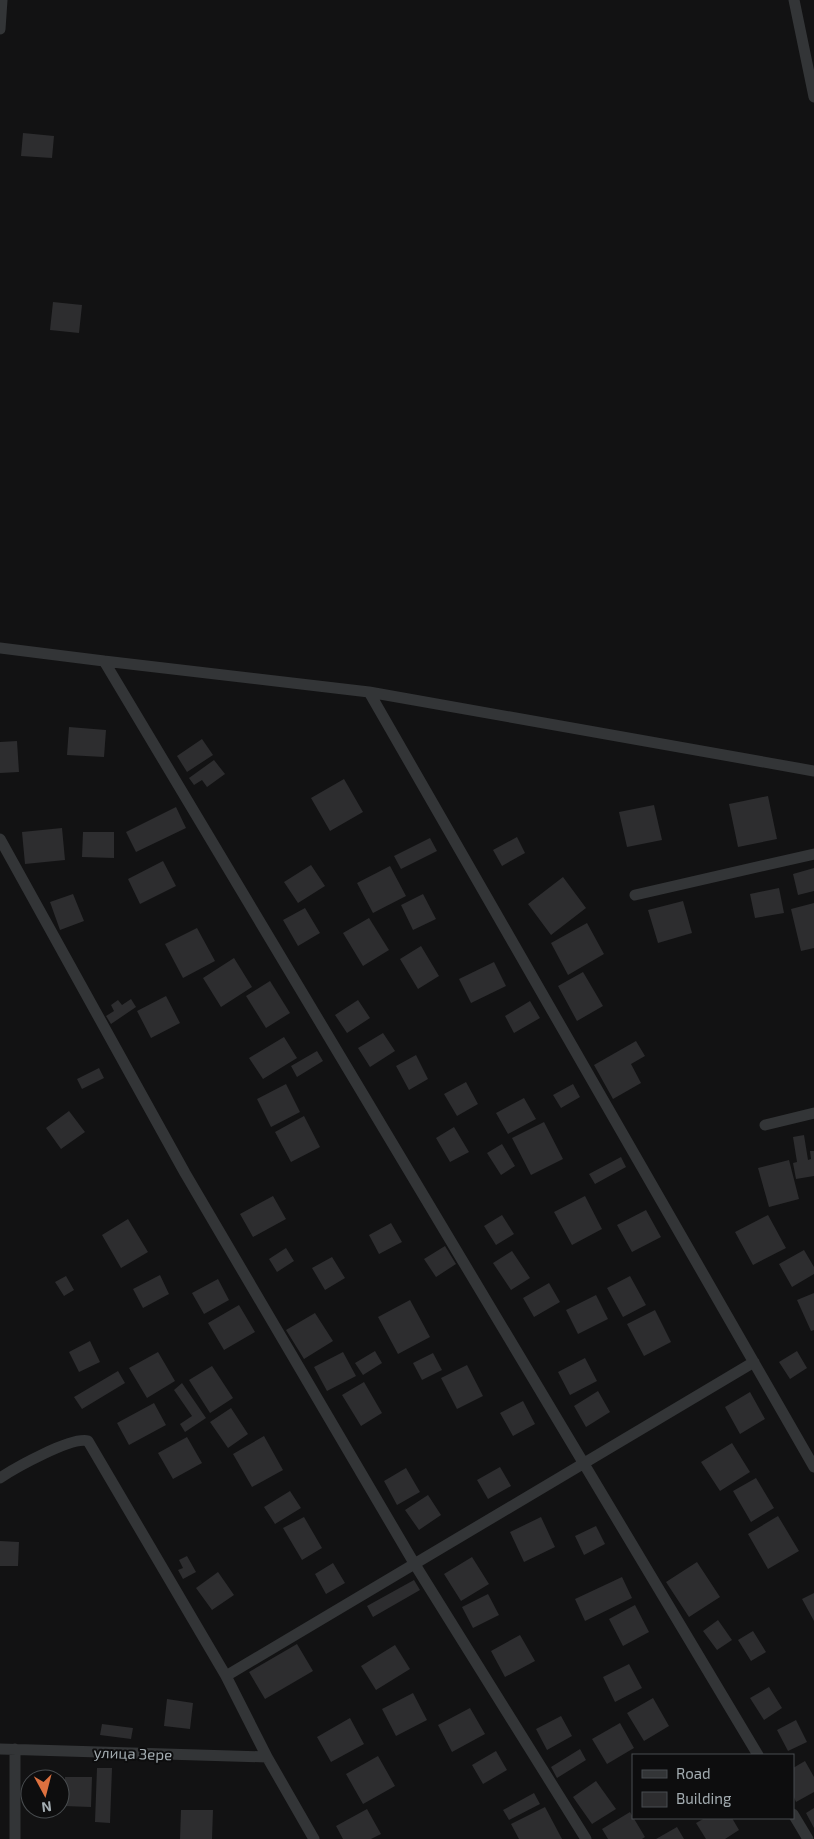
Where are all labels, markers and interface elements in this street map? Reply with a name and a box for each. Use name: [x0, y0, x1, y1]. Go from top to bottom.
street label: улица Зере: [93, 1743, 173, 1764]
legend: [632, 1754, 794, 1819]
text: Road: [676, 1764, 711, 1782]
north arrow: [20, 1769, 70, 1819]
text: Building: [676, 1789, 732, 1807]
text: N: [41, 1798, 53, 1816]

